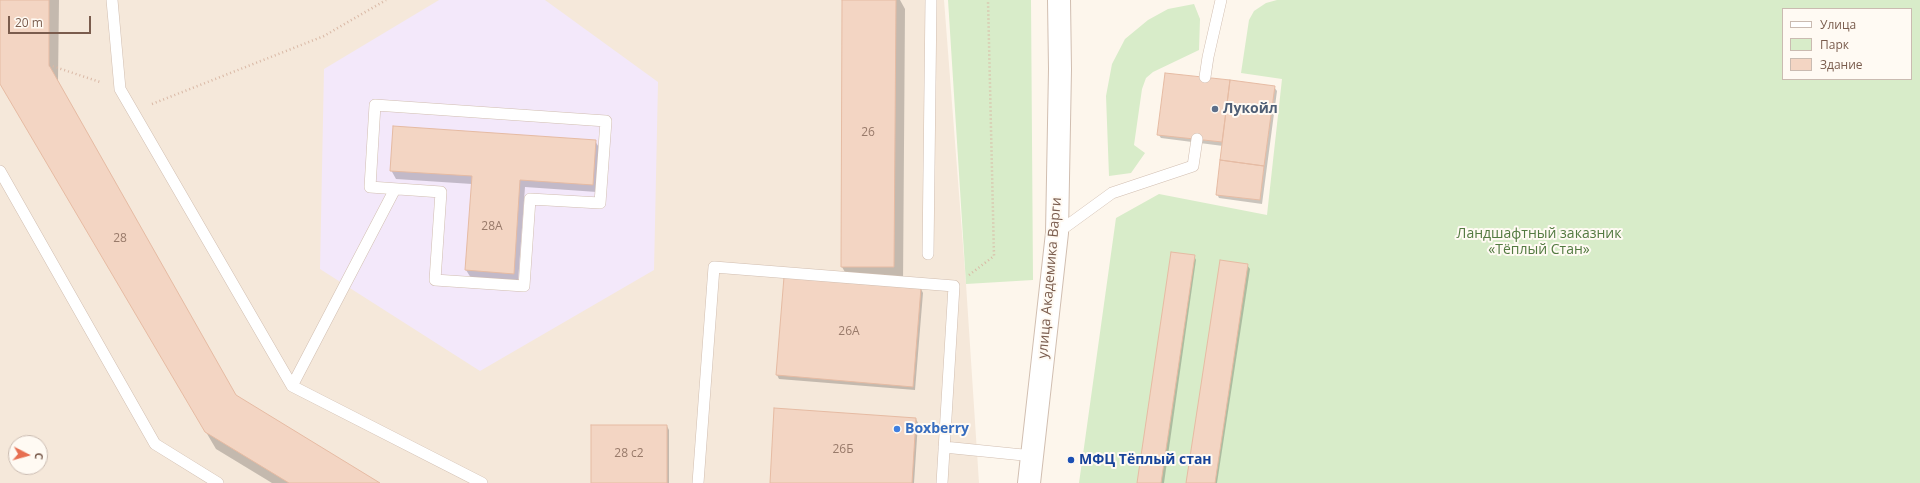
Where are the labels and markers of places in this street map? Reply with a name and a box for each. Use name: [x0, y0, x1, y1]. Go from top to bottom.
place label: Лукойл: [1223, 101, 1278, 117]
marker: Лукойл: [1210, 104, 1220, 114]
place label: Boxberry: [905, 421, 969, 437]
marker: Boxberry: [892, 424, 902, 434]
place label: МФЦ Тёплый стан: [1079, 452, 1212, 468]
marker: МФЦ Тёплый стан: [1066, 455, 1076, 465]

